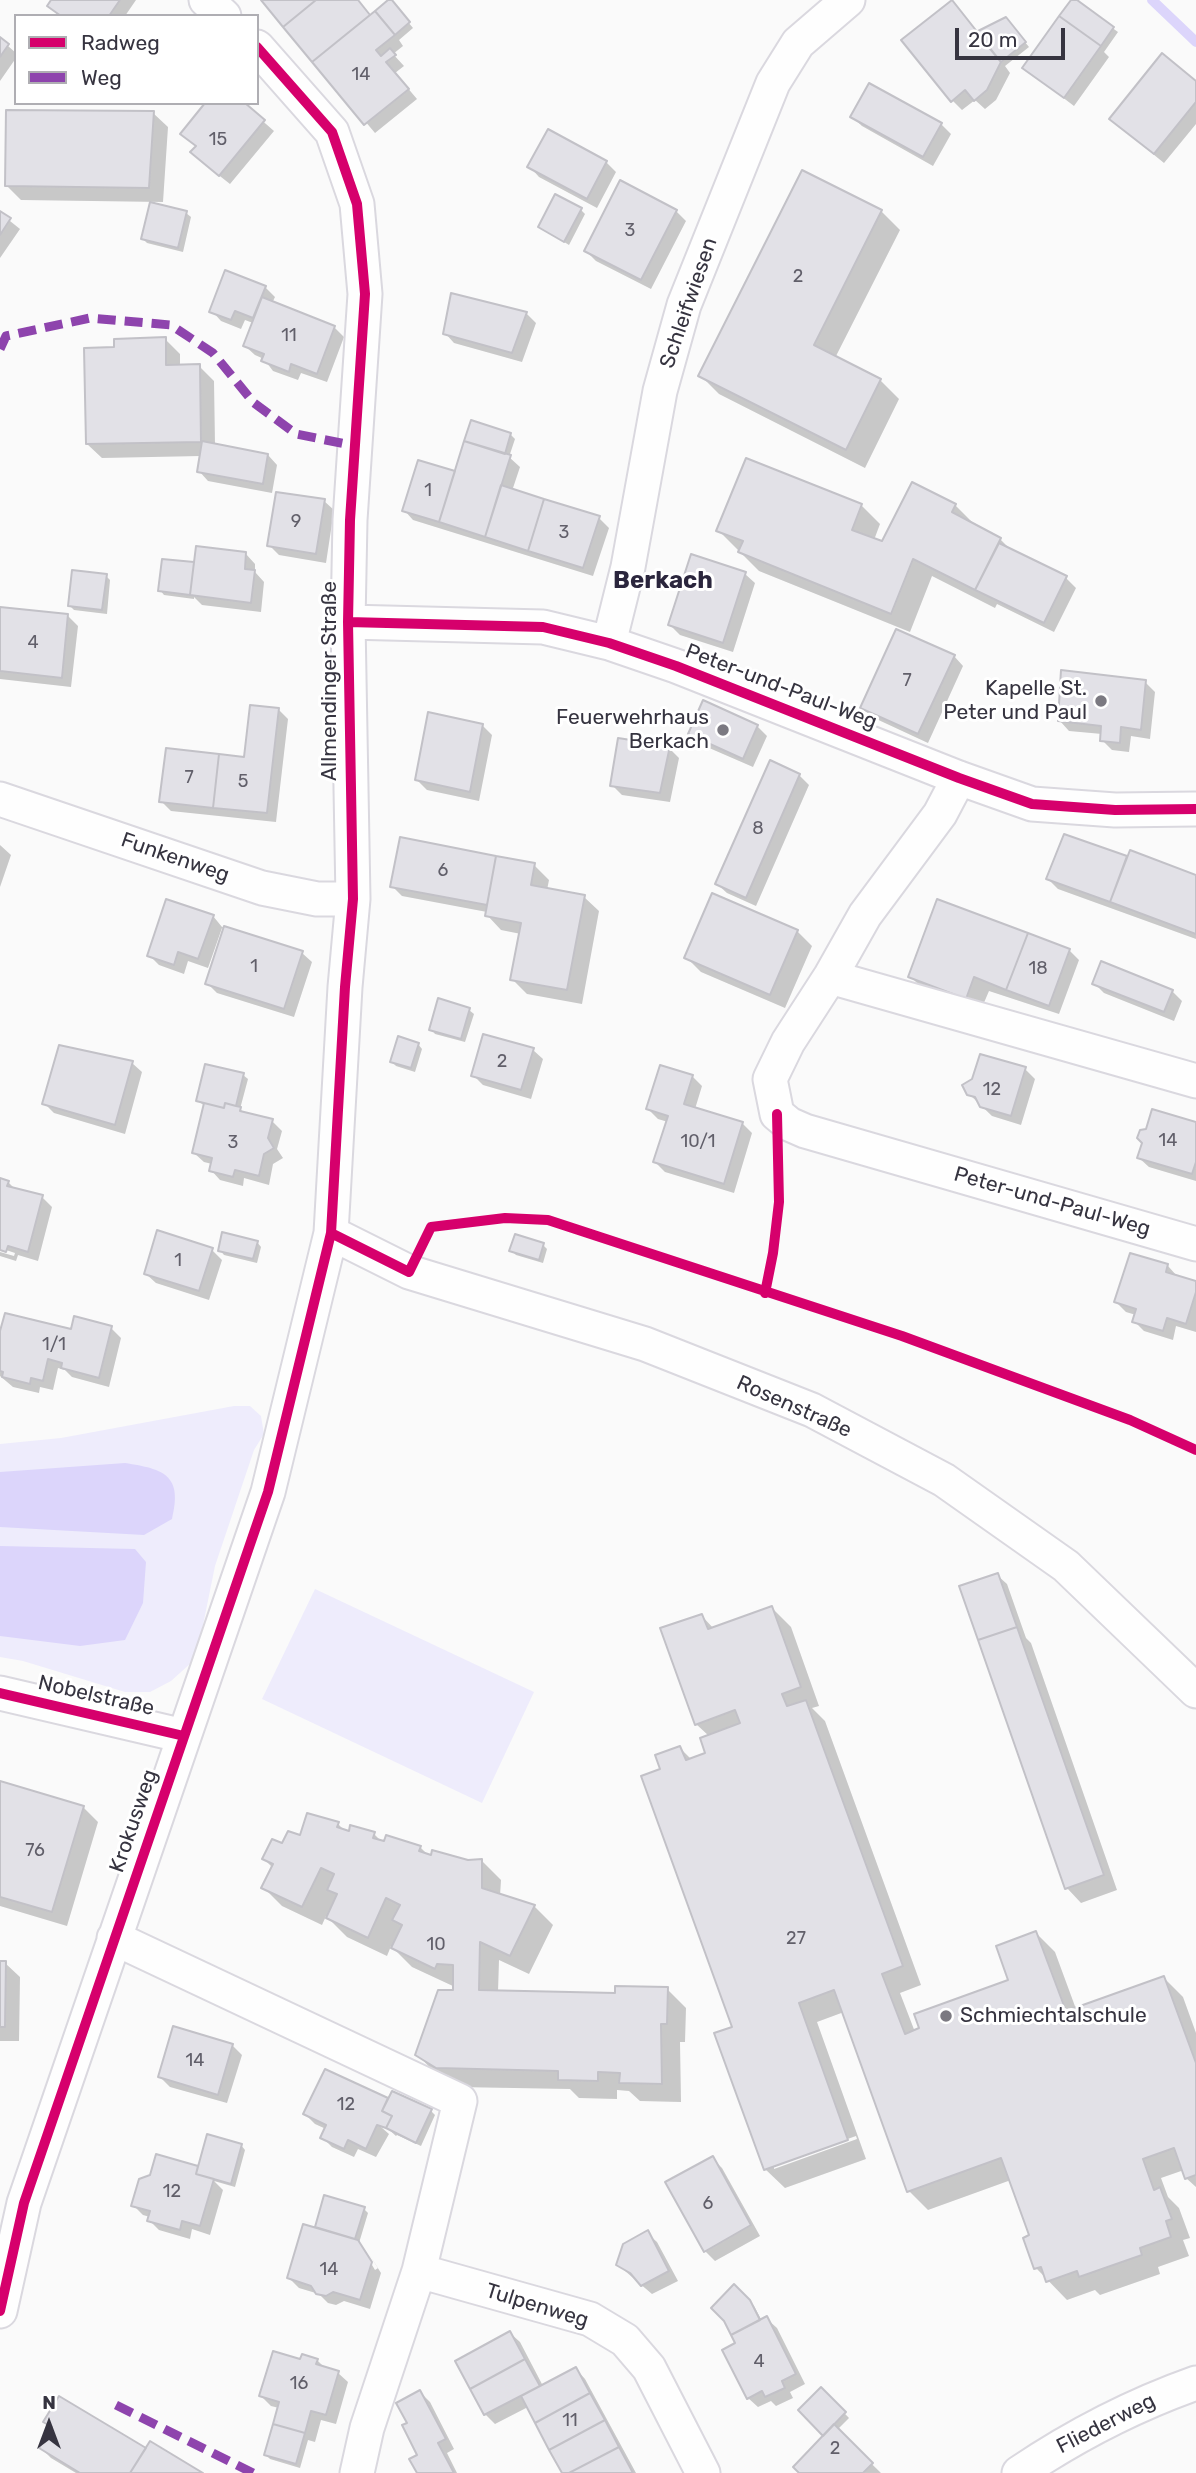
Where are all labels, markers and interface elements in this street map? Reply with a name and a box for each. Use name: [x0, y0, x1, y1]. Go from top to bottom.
legend: [14, 14, 259, 105]
scale bar: [958, 14, 1068, 58]
text: 20 m: [968, 27, 1017, 52]
text: Radweg: [81, 30, 160, 55]
house number: 14: [352, 64, 370, 86]
text: Weg: [81, 65, 122, 90]
house number: 15: [209, 129, 227, 151]
house number: 3: [625, 220, 635, 242]
street label: Schleifwiesen: [655, 234, 723, 372]
house number: 2: [793, 266, 803, 288]
house number: 11: [281, 325, 297, 347]
house number: 1: [424, 480, 432, 502]
house number: 9: [291, 511, 301, 533]
house number: 3: [559, 522, 569, 544]
district label: Berkach: [613, 567, 713, 595]
street label: Allmendinger Straße: [317, 581, 343, 781]
house number: 4: [27, 632, 39, 654]
street label: Peter-und-Paul-Weg: [682, 639, 880, 735]
house number: 7: [902, 670, 912, 692]
place label: Kapelle St. Peter und Paul: [943, 676, 1087, 726]
marker: Kapelle St. Peter und Paul: [1093, 693, 1109, 709]
place label: Feuerwehrhaus Berkach: [556, 705, 709, 755]
marker: Feuerwehrhaus Berkach: [715, 722, 731, 738]
house number: 7: [184, 767, 194, 789]
house number: 5: [238, 771, 248, 793]
house number: 8: [752, 818, 764, 840]
street label: Funkenweg: [118, 828, 232, 888]
house number: 6: [438, 860, 448, 882]
house number: 1: [250, 956, 258, 978]
house number: 18: [1028, 958, 1048, 980]
house number: 2: [497, 1051, 507, 1073]
house number: 12: [983, 1079, 1001, 1101]
house number: 14: [1159, 1130, 1177, 1152]
house number: 10/1: [680, 1131, 716, 1153]
house number: 3: [228, 1132, 238, 1154]
street label: Peter-und-Paul-Weg: [951, 1162, 1153, 1242]
house number: 1: [174, 1250, 182, 1272]
house number: 1/1: [42, 1334, 66, 1356]
street label: Rosenstraße: [733, 1370, 855, 1444]
street label: Nobelstraße: [35, 1670, 157, 1722]
street label: Krokusweg: [105, 1766, 163, 1876]
house number: 76: [25, 1840, 45, 1862]
house number: 27: [786, 1928, 806, 1950]
house number: 10: [426, 1934, 446, 1956]
place label: Schmiechtalschule: [960, 2003, 1147, 2029]
marker: Schmiechtalschule: [938, 2008, 954, 2024]
house number: 14: [186, 2050, 204, 2072]
house number: 12: [337, 2094, 355, 2116]
house number: 12: [163, 2181, 181, 2203]
house number: 6: [703, 2193, 713, 2215]
house number: 14: [320, 2259, 338, 2281]
street label: Tulpenweg: [483, 2278, 591, 2334]
house number: 4: [753, 2351, 765, 2373]
house number: 16: [290, 2373, 308, 2395]
street label: Fliederweg: [1052, 2388, 1160, 2460]
north arrow: [14, 2389, 84, 2459]
text: N: [42, 2391, 56, 2414]
house number: 11: [562, 2410, 578, 2432]
house number: 2: [830, 2438, 840, 2460]

